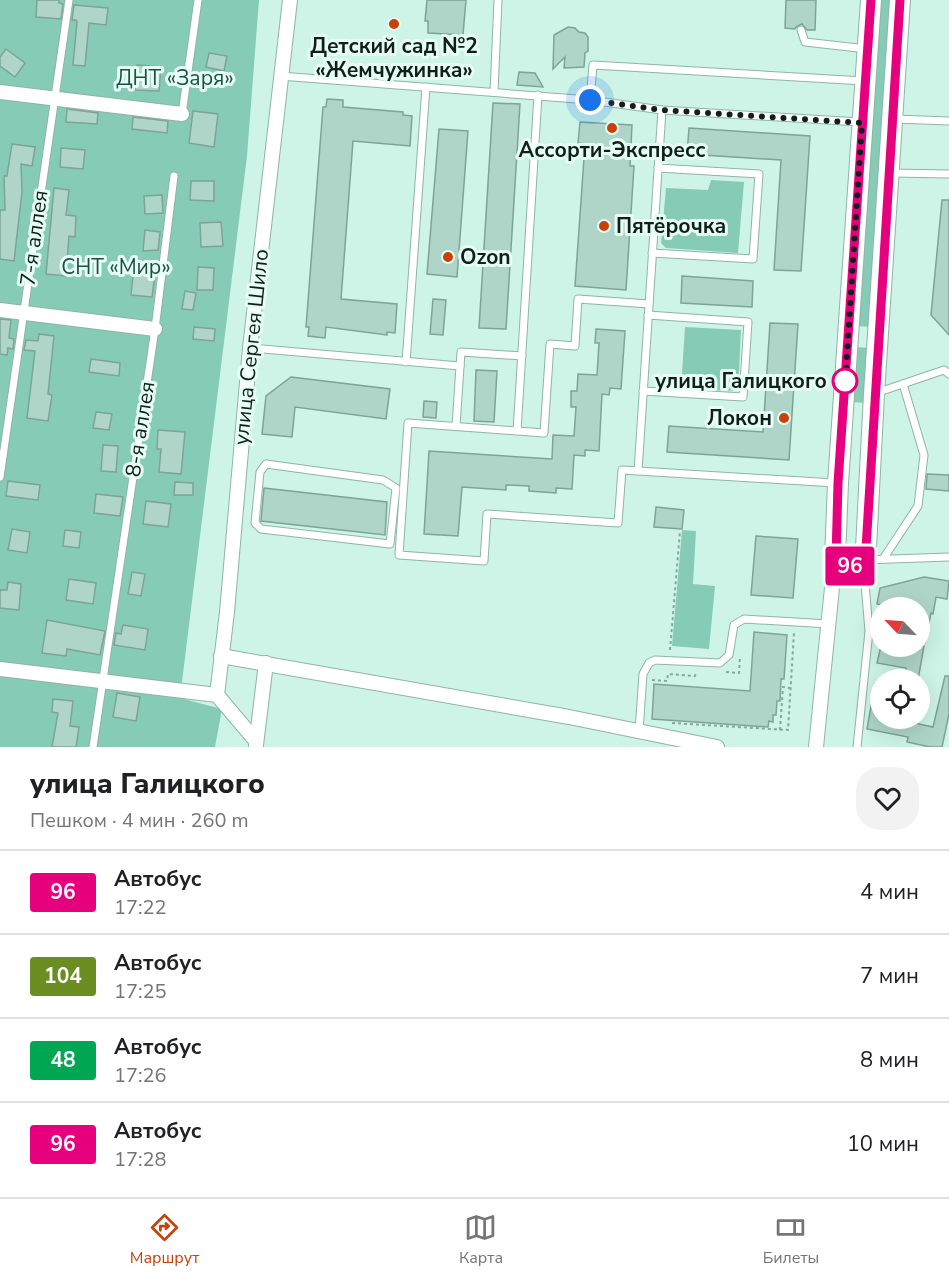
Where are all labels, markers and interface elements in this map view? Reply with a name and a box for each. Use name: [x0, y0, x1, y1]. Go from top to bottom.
marker: Детский сад №2 «Жемчужинка»: [387, 17, 401, 31]
place label: Детский сад №2 «Жемчужинка»: [310, 32, 478, 84]
park label: ДНТ «Заря»: [116, 64, 234, 92]
your location: [575, 85, 605, 115]
marker: Ассорти-Экспресс: [605, 121, 619, 135]
place label: Ассорти-Экспресс: [519, 136, 705, 164]
street label: 7-я аллея: [13, 188, 55, 288]
place label: Пятёрочка: [616, 212, 726, 240]
marker: Пятёрочка: [597, 219, 611, 233]
place label: Ozon: [460, 243, 511, 271]
street label: улица Сергея Шило: [227, 247, 275, 447]
marker: Ozon: [441, 250, 455, 264]
park label: СНТ «Мир»: [61, 253, 171, 281]
place label: улица Галицкого: [655, 367, 827, 395]
marker: улица Галицкого: [832, 368, 858, 394]
street label: 8-я аллея: [119, 379, 161, 479]
place label: Локон: [707, 404, 772, 432]
marker: Локон: [777, 411, 791, 425]
line badge: 96: [823, 546, 877, 586]
text: 96: [837, 552, 863, 580]
north arrow: [870, 597, 930, 657]
map controls: [870, 597, 930, 729]
button: locate: [870, 669, 930, 729]
text: улица Галицкого: [30, 765, 265, 803]
button: heart: [856, 767, 919, 830]
text: Пешком · 4 мин · 260 m: [30, 807, 249, 834]
text: Автобус: [114, 864, 202, 894]
text: 4 мин: [860, 877, 919, 907]
text: 96: [50, 878, 76, 906]
text: 17:22: [114, 894, 167, 921]
text: Автобус: [114, 948, 202, 978]
text: 7 мин: [860, 961, 919, 991]
text: 104: [44, 962, 82, 990]
text: 17:25: [114, 978, 167, 1005]
text: Автобус: [114, 1032, 202, 1062]
text: 8 мин: [860, 1045, 919, 1075]
text: 48: [50, 1046, 76, 1074]
text: 17:26: [114, 1062, 167, 1089]
text: Автобус: [114, 1116, 202, 1146]
text: 10 мин: [847, 1129, 919, 1159]
text: 96: [50, 1130, 76, 1158]
text: 17:28: [114, 1146, 167, 1173]
tab: Маршрут: [130, 1211, 199, 1269]
tab: Карта: [459, 1211, 503, 1269]
tab: Билеты: [763, 1211, 819, 1269]

